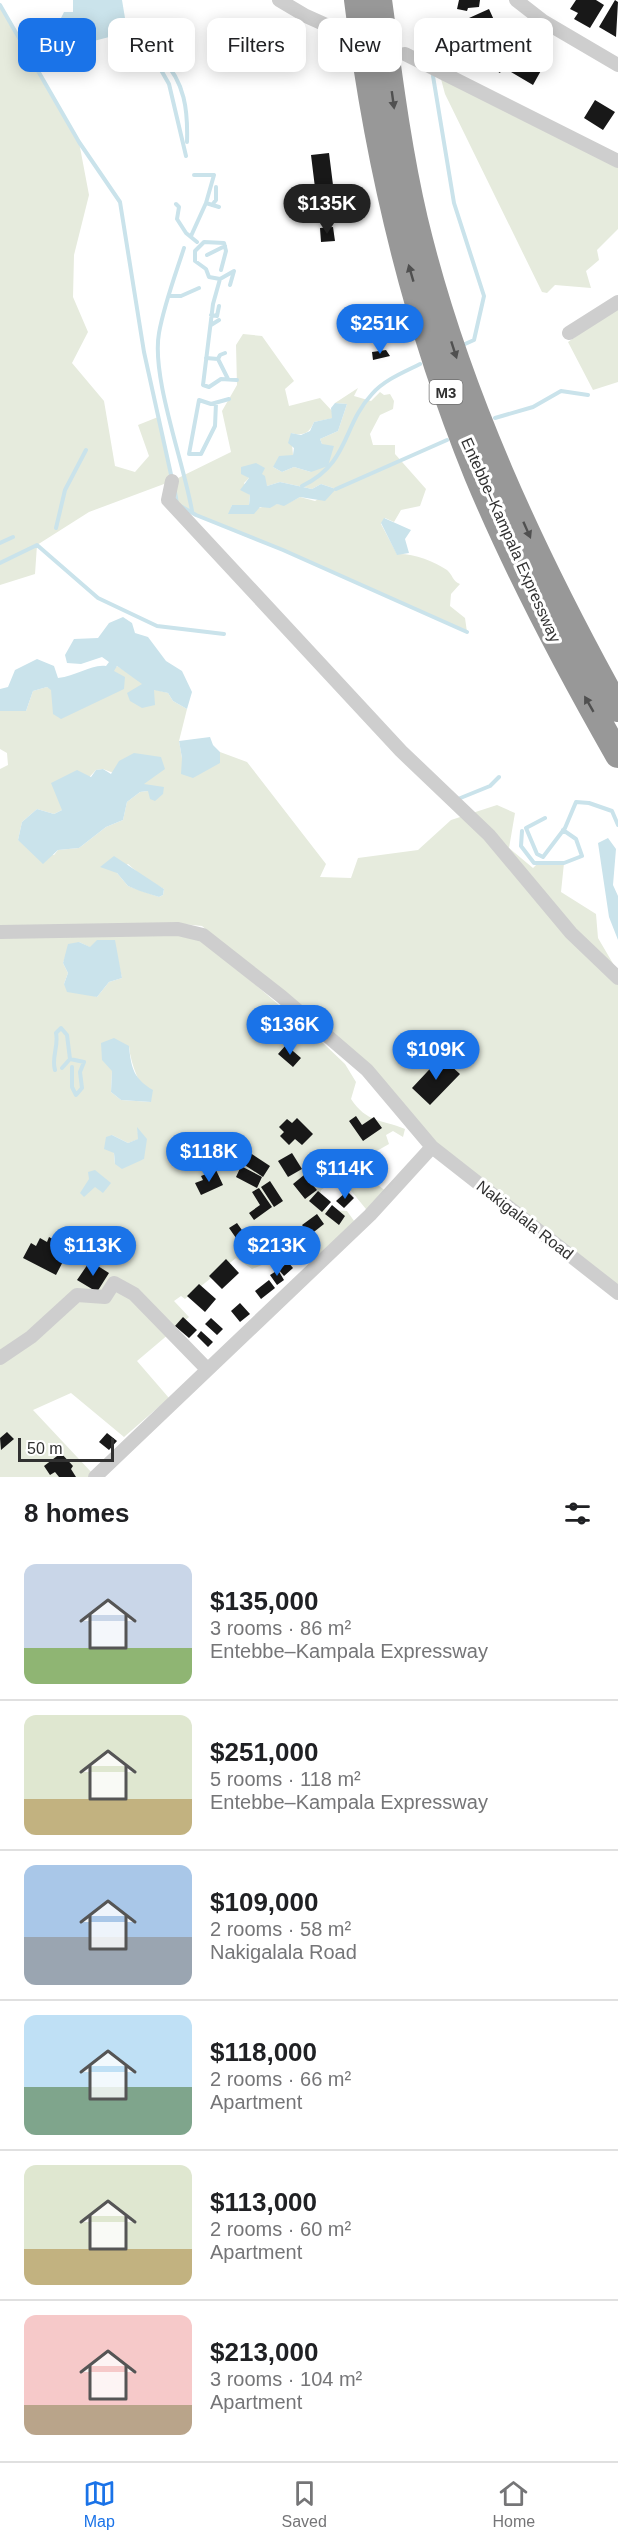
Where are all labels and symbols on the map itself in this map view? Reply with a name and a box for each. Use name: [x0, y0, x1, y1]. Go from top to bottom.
one-way arrow: [388, 90, 397, 109]
pin: $135K: [285, 184, 369, 235]
one-way arrow: [406, 264, 415, 282]
pin: $251K: [338, 304, 422, 355]
one-way arrow: [450, 341, 460, 359]
road number: M3: [430, 380, 462, 404]
street label: Entebbe–Kampala Expressway: [458, 435, 564, 645]
one-way arrow: [523, 522, 532, 539]
one-way arrow: [584, 695, 594, 712]
pin: $136K: [248, 1005, 332, 1056]
pin: $109K: [394, 1030, 478, 1081]
pin: $118K: [167, 1132, 251, 1183]
pin: $114K: [303, 1149, 387, 1200]
street label: Nakigalala Road: [474, 1177, 576, 1263]
pin: $113K: [51, 1226, 135, 1277]
pin: $213K: [235, 1226, 319, 1277]
scale bar: [18, 1435, 114, 1462]

